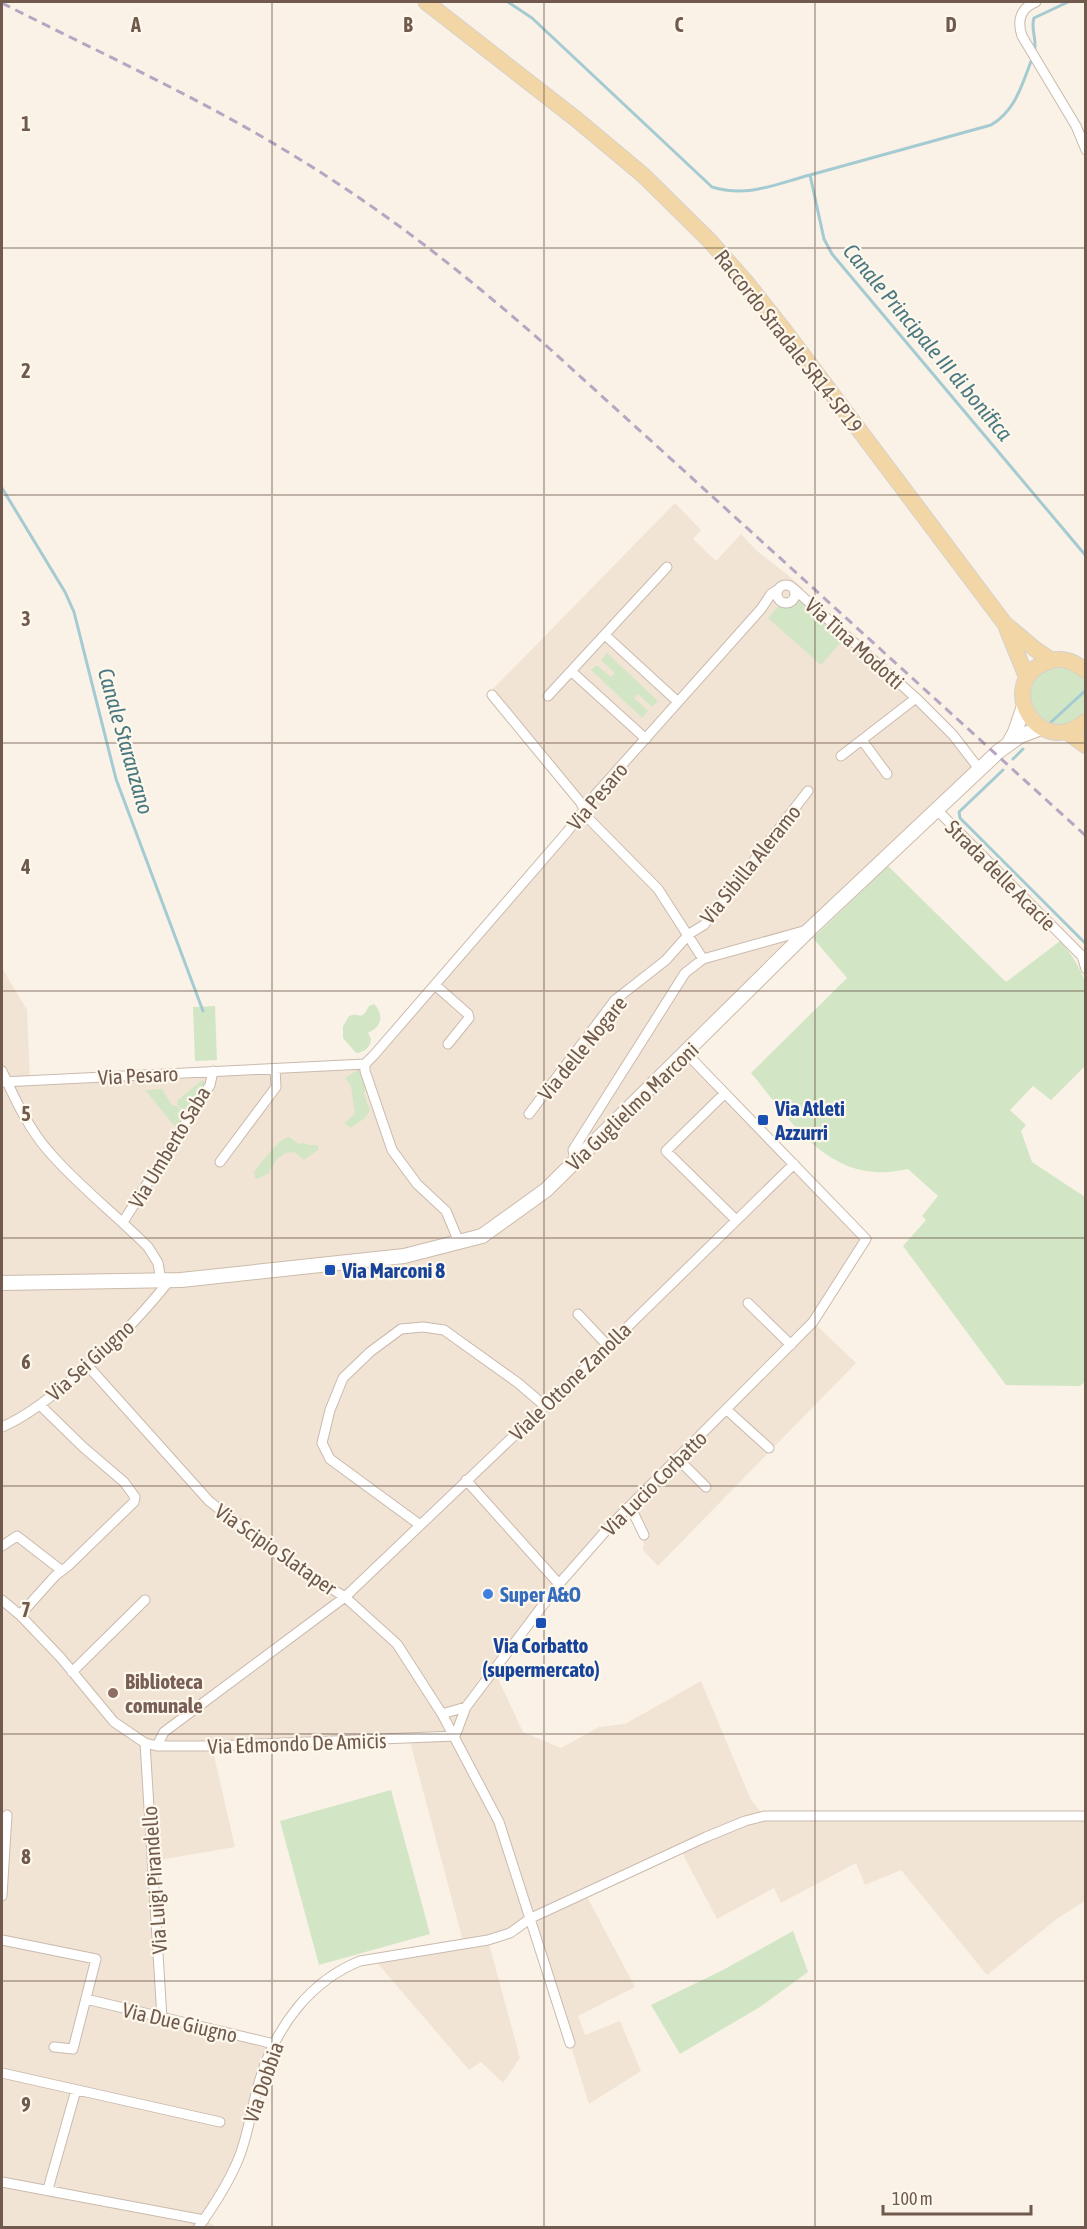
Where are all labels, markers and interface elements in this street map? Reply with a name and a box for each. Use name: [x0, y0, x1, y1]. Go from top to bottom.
text: A: [130, 13, 141, 36]
text: B: [403, 13, 413, 36]
text: C: [675, 13, 684, 36]
text: D: [945, 13, 957, 36]
text: 1: [21, 112, 31, 135]
water label: Canale Principale III di bonifica: [838, 238, 1018, 446]
street label: Raccordo Stradale SR14-SP19: [710, 245, 868, 437]
text: 2: [21, 359, 31, 382]
street label: Via Tina Modotti: [801, 592, 909, 694]
text: 3: [21, 607, 31, 630]
water label: Canale Staranzano: [93, 665, 159, 817]
street label: Via Pesaro: [562, 757, 632, 835]
street label: Via Sibilla Aleramo: [695, 800, 805, 928]
street label: Strada delle Acacie: [941, 815, 1061, 935]
text: 4: [20, 855, 31, 878]
street label: Via delle Nogare: [533, 991, 631, 1105]
street label: Via Guglielmo Marconi: [561, 1037, 703, 1175]
street label: Via Pesaro: [97, 1061, 179, 1089]
street label: Via Umberto Saba: [123, 1082, 215, 1212]
place label: Via Atleti Azzurri: [774, 1096, 845, 1144]
text: 5: [21, 1102, 31, 1125]
marker: Via Atleti Azzurri: [756, 1113, 770, 1127]
place label: Via Marconi 8: [341, 1258, 445, 1282]
marker: Via Marconi 8: [323, 1263, 337, 1277]
street label: Via Sei Giugno: [41, 1315, 139, 1405]
street label: Viale Ottone Zanolla: [504, 1317, 636, 1445]
text: 6: [21, 1350, 31, 1373]
street label: Via Lucio Corbatto: [597, 1426, 711, 1540]
street label: Via Scipio Slataper: [211, 1498, 342, 1600]
place label: Super A&O: [500, 1582, 581, 1606]
marker: Super A&O: [481, 1587, 495, 1601]
text: 7: [21, 1598, 31, 1621]
marker: Via Corbatto (supermercato): [534, 1616, 548, 1630]
place label: Via Corbatto (supermercato): [482, 1633, 600, 1681]
place label: Biblioteca comunale: [125, 1669, 203, 1717]
marker: Biblioteca comunale: [106, 1686, 120, 1700]
street label: Via Edmondo De Amicis: [207, 1728, 387, 1758]
street label: Via Luigi Pirandello: [137, 1805, 171, 1955]
text: 8: [21, 1845, 31, 1868]
street label: Via Due Giugno: [120, 1997, 240, 2047]
street label: Via Dobbia: [238, 2038, 288, 2126]
text: 9: [21, 2093, 31, 2116]
scale bar: [883, 2178, 1032, 2216]
text: 100 m: [892, 2188, 933, 2209]

